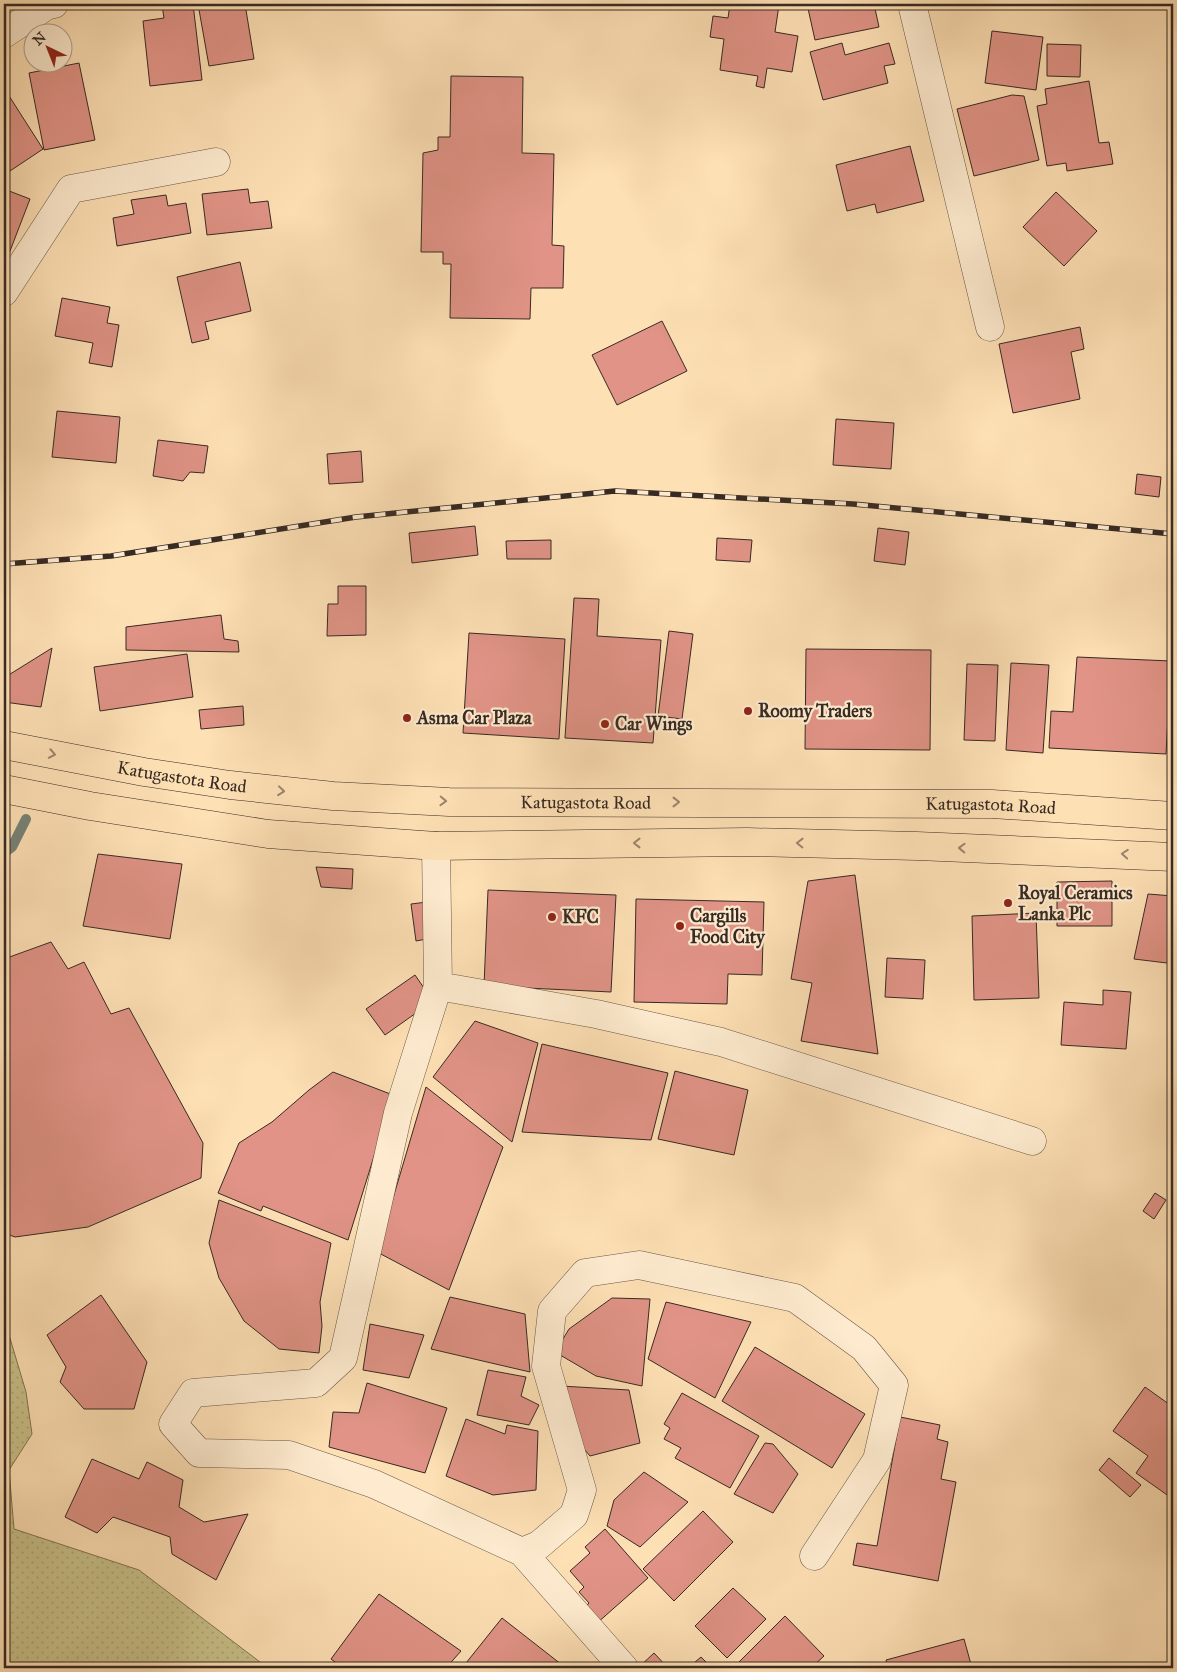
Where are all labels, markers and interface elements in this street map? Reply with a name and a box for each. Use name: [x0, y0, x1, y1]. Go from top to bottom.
north arrow: [22, 22, 72, 72]
text: N: [29, 29, 50, 49]
place label: Roomy Traders: [758, 700, 872, 723]
marker: Roomy Traders: [742, 705, 754, 717]
place label: Asma Car Plaza: [416, 707, 532, 729]
marker: Asma Car Plaza: [401, 712, 413, 724]
place label: Car Wings: [615, 713, 693, 736]
marker: Car Wings: [599, 718, 611, 730]
one-way arrow: [47, 749, 56, 759]
street label: Katugastota Road: [115, 756, 248, 798]
one-way arrow: [277, 785, 285, 796]
street label: Katugastota Road: [520, 791, 651, 814]
street label: Katugastota Road: [925, 793, 1057, 819]
one-way arrow: [439, 796, 447, 807]
one-way arrow: [672, 797, 680, 807]
one-way arrow: [633, 838, 641, 848]
one-way arrow: [796, 838, 804, 849]
one-way arrow: [958, 842, 966, 853]
one-way arrow: [1120, 849, 1128, 860]
place label: Royal Ceramics Lanka Plc: [1018, 882, 1133, 925]
marker: Royal Ceramics Lanka Plc: [1002, 897, 1014, 909]
place label: Cargills Food City: [690, 905, 766, 949]
place label: KFC: [562, 906, 599, 928]
marker: KFC: [546, 911, 558, 923]
marker: Cargills Food City: [674, 920, 686, 932]

